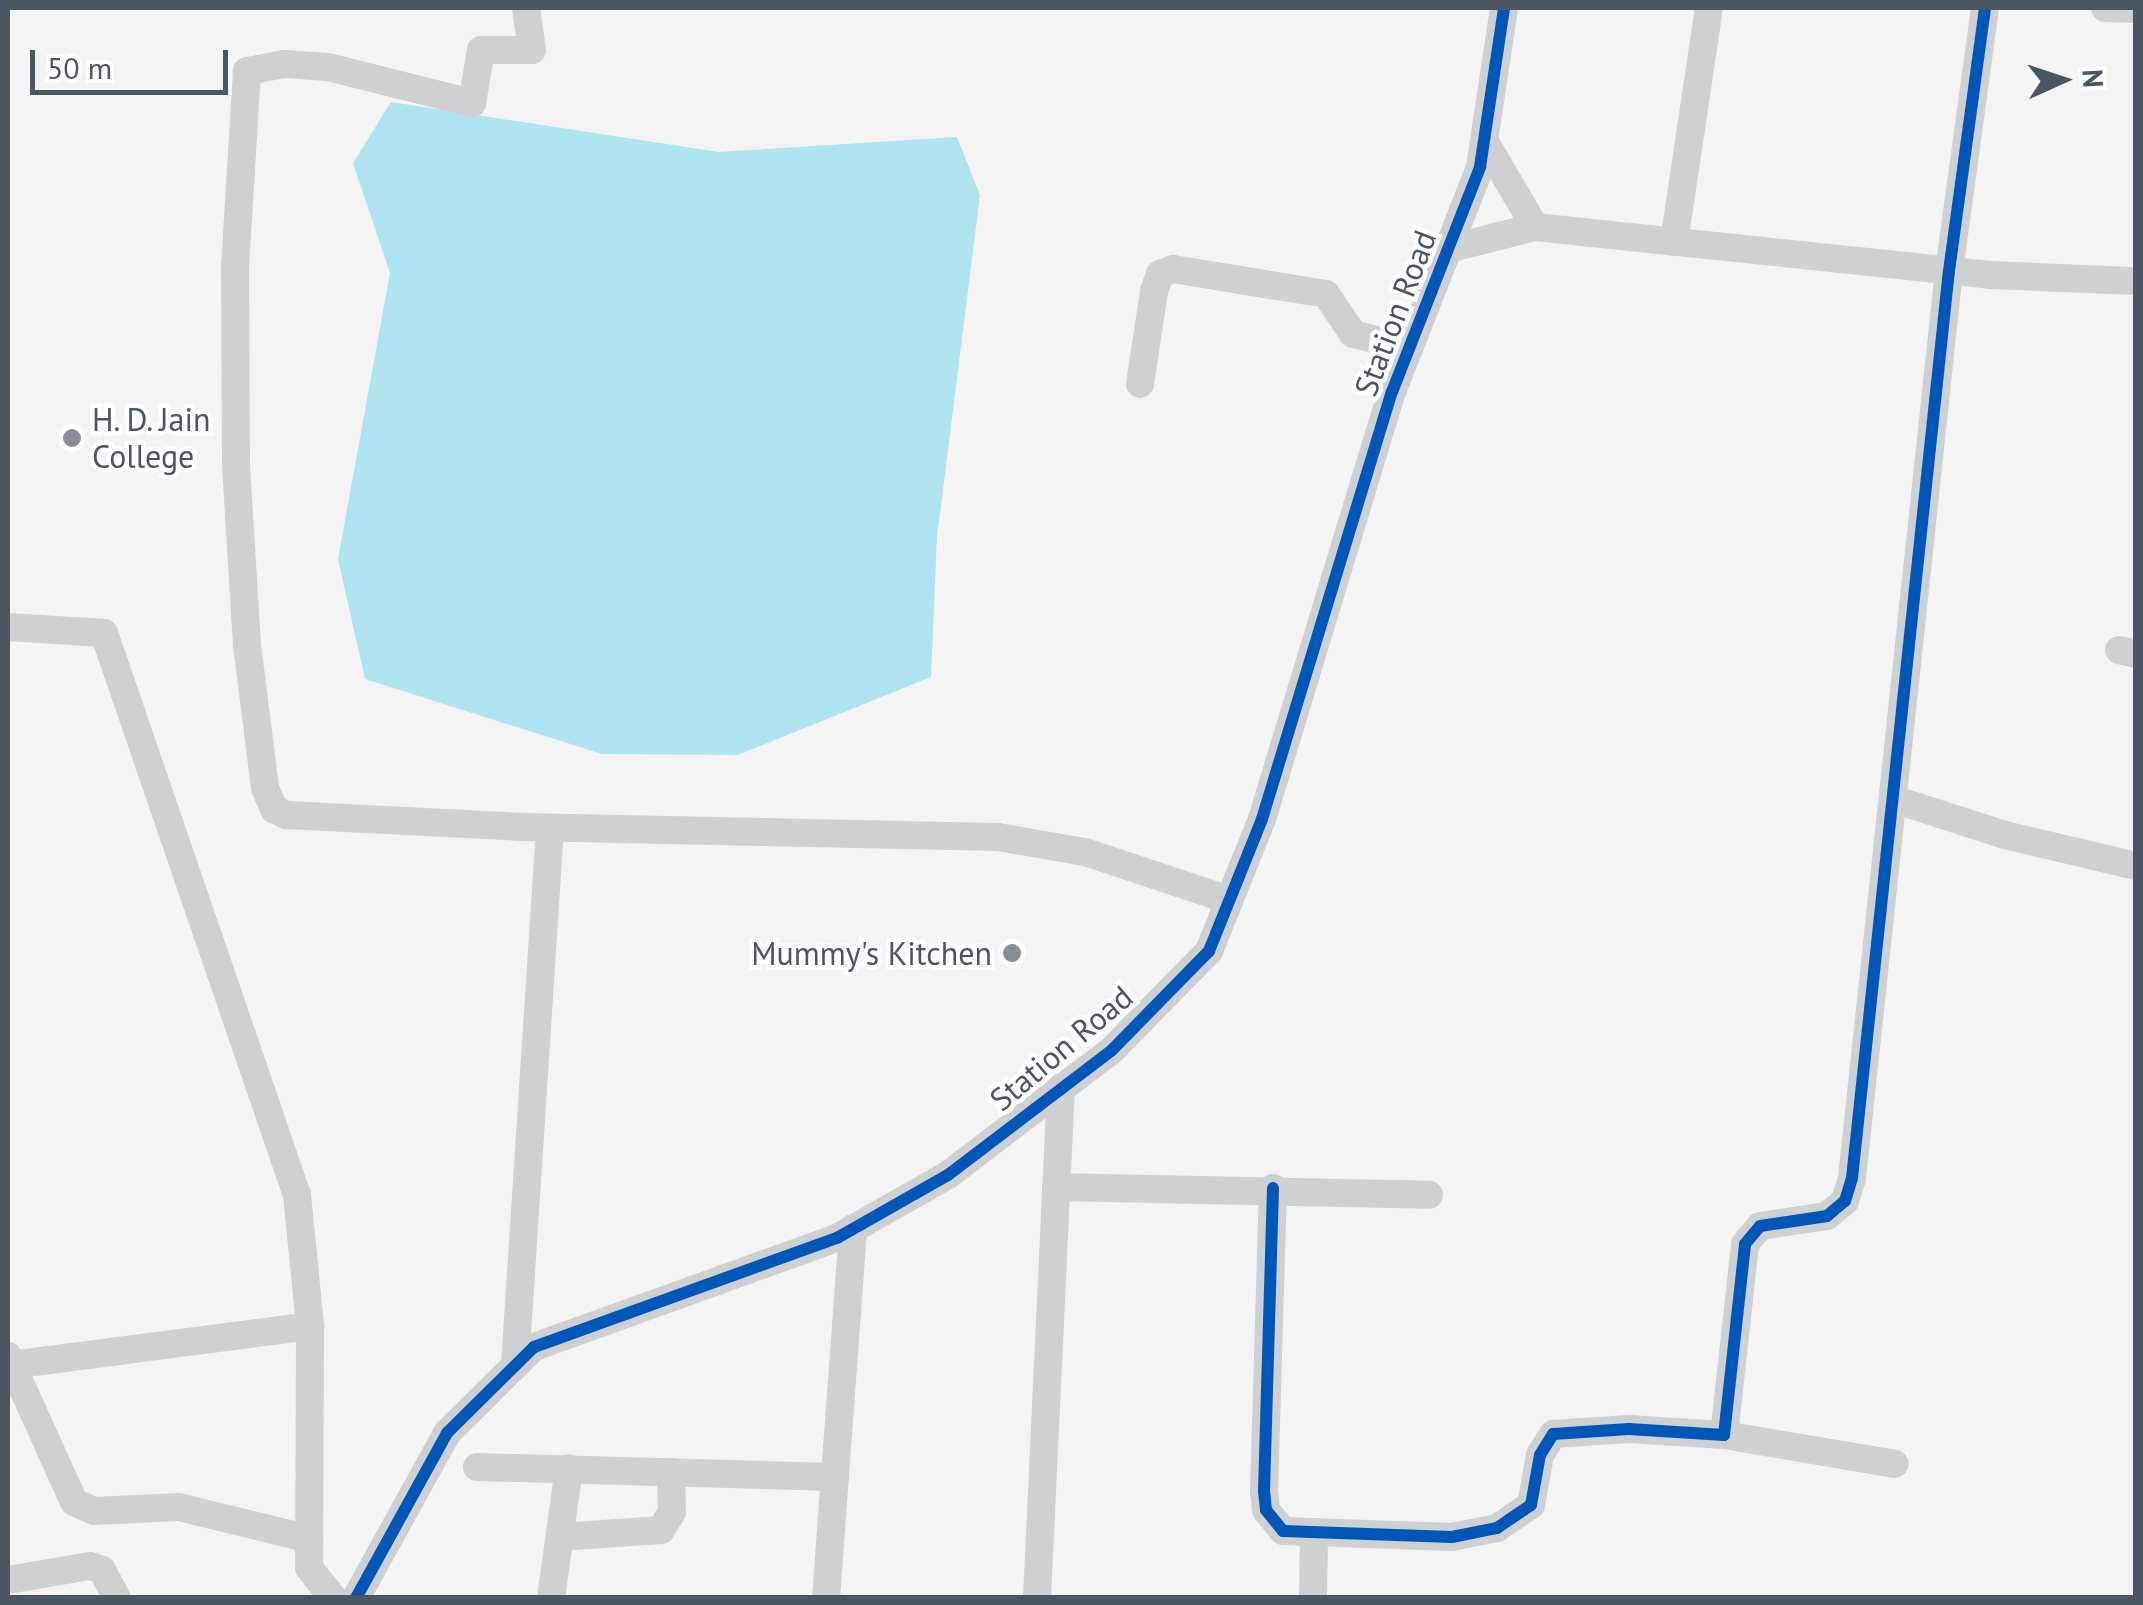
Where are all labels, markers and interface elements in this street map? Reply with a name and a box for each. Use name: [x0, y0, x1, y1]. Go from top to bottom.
scale bar: [35, 30, 232, 92]
north arrow: [2013, 30, 2113, 130]
text: 50 m: [47, 48, 112, 87]
text: N: [2075, 68, 2112, 89]
street label: Station Road: [1346, 225, 1444, 401]
place label: H. D. Jain College: [92, 401, 216, 476]
marker: H. D. Jain College: [61, 427, 83, 449]
place label: Mummy's Kitchen: [751, 934, 992, 972]
marker: Mummy's Kitchen: [1001, 942, 1023, 964]
street label: Station Road: [982, 977, 1140, 1119]

